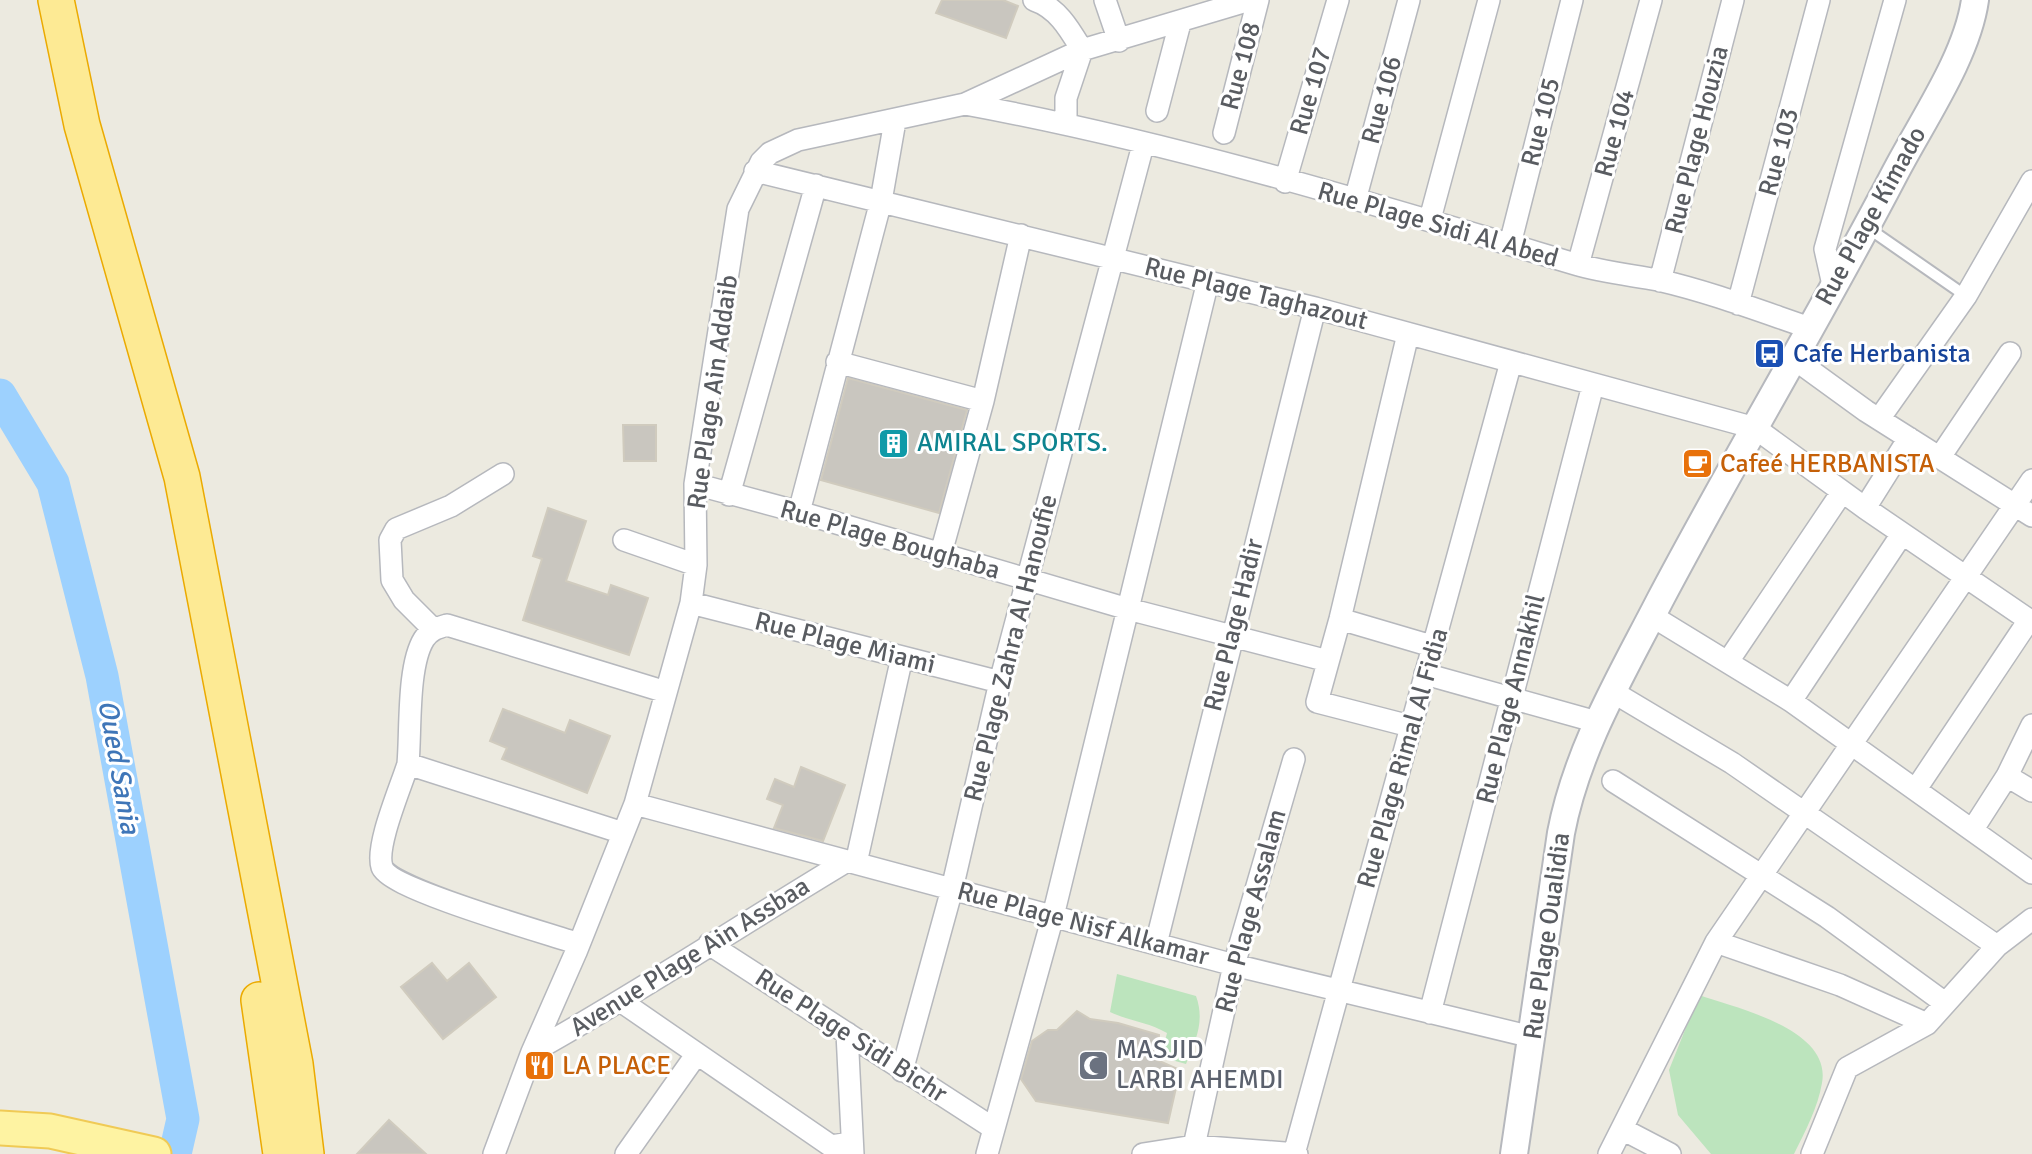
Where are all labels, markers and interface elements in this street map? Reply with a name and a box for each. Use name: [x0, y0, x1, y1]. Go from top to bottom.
street label: Rue 108: [1214, 18, 1268, 114]
street label: Rue Plage Houzia: [1658, 42, 1736, 238]
street label: Rue 107: [1283, 43, 1339, 139]
street label: Rue 106: [1355, 52, 1409, 148]
street label: Rue 105: [1515, 74, 1567, 170]
street label: Rue 104: [1588, 85, 1642, 181]
street label: Rue 103: [1752, 104, 1806, 200]
street label: Rue Plage Kimado: [1809, 121, 1933, 311]
street label: Rue Plage Sidi Al Abed: [1314, 175, 1562, 275]
street label: Rue Plage Taghazout: [1141, 251, 1371, 337]
street label: Rue Plage Ain Addaib: [681, 273, 745, 511]
bus stop icon: Cafe Herbanista: [1753, 337, 1787, 371]
place label: Cafe Herbanista: [1793, 338, 1971, 370]
building icon: AMIRAL SPORTS.: [877, 426, 911, 460]
place label: AMIRAL SPORTS.: [917, 427, 1108, 459]
cafe icon: Cafeé HERBANISTA: [1680, 447, 1714, 481]
place label: Cafeé HERBANISTA: [1720, 448, 1935, 480]
street label: Rue Plage Zahra Al Hanoufie: [957, 491, 1065, 805]
street label: Rue Plage Boughaba: [776, 493, 1004, 587]
street label: Rue Plage Hadir: [1197, 535, 1271, 715]
street label: Rue Plage Annakhil: [1469, 591, 1553, 807]
street label: Rue Plage Miami: [751, 605, 939, 681]
street label: Rue Plage Rimal Al Fidia: [1350, 624, 1456, 892]
water label: Oued Sania: [90, 697, 148, 837]
street label: Rue Plage Assalam: [1208, 806, 1294, 1016]
street label: Rue Plage Oualidia: [1517, 830, 1577, 1042]
street label: Avenue Plage Ain Assbaa: [564, 870, 816, 1044]
street label: Rue Plage Nisf Alkamar: [954, 875, 1213, 973]
street label: Rue Plage Sidi Bichr: [749, 962, 953, 1110]
place label: MASJID LARBI AHEMDI: [1116, 1034, 1284, 1096]
mosque icon: MASJID LARBI AHEMDI: [1076, 1048, 1110, 1082]
restaurant icon: LA PLACE: [522, 1049, 556, 1083]
place label: LA PLACE: [562, 1050, 671, 1082]

